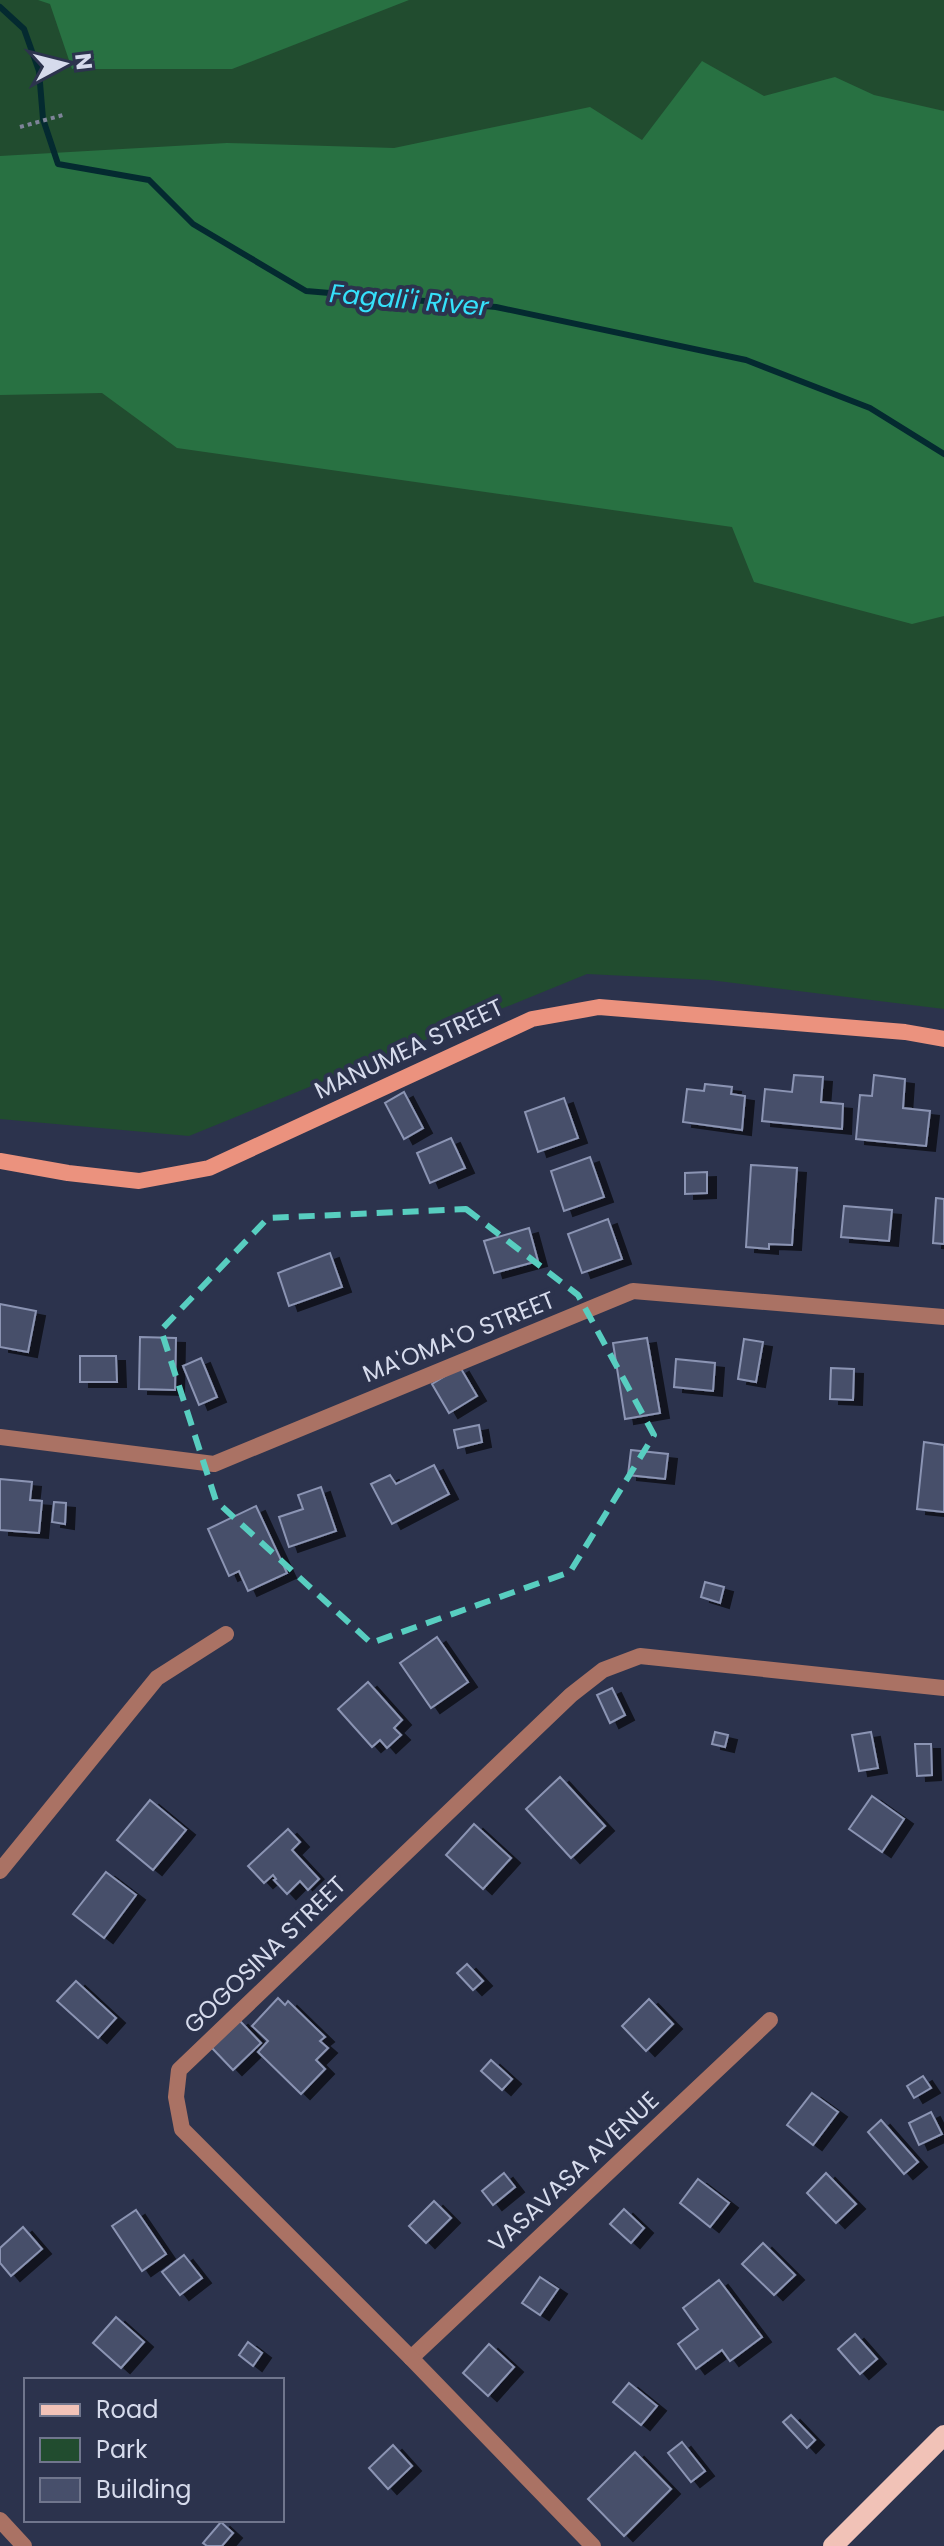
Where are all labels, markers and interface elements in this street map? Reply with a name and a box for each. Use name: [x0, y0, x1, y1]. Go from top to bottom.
north arrow: [24, 24, 104, 104]
text: N: [67, 52, 100, 72]
water label: Fagali'i River: [328, 275, 491, 325]
street label: MANUMEA STREET: [309, 990, 509, 1107]
street label: MA'OMA'O STREET: [358, 1283, 560, 1390]
street label: GOGOSINA STREET: [176, 1869, 353, 2041]
street label: VASAVASA AVENUE: [481, 2084, 666, 2259]
legend: [24, 2378, 284, 2522]
text: Road: [96, 2393, 158, 2426]
text: Park: [96, 2433, 148, 2466]
text: Building: [96, 2473, 192, 2506]

